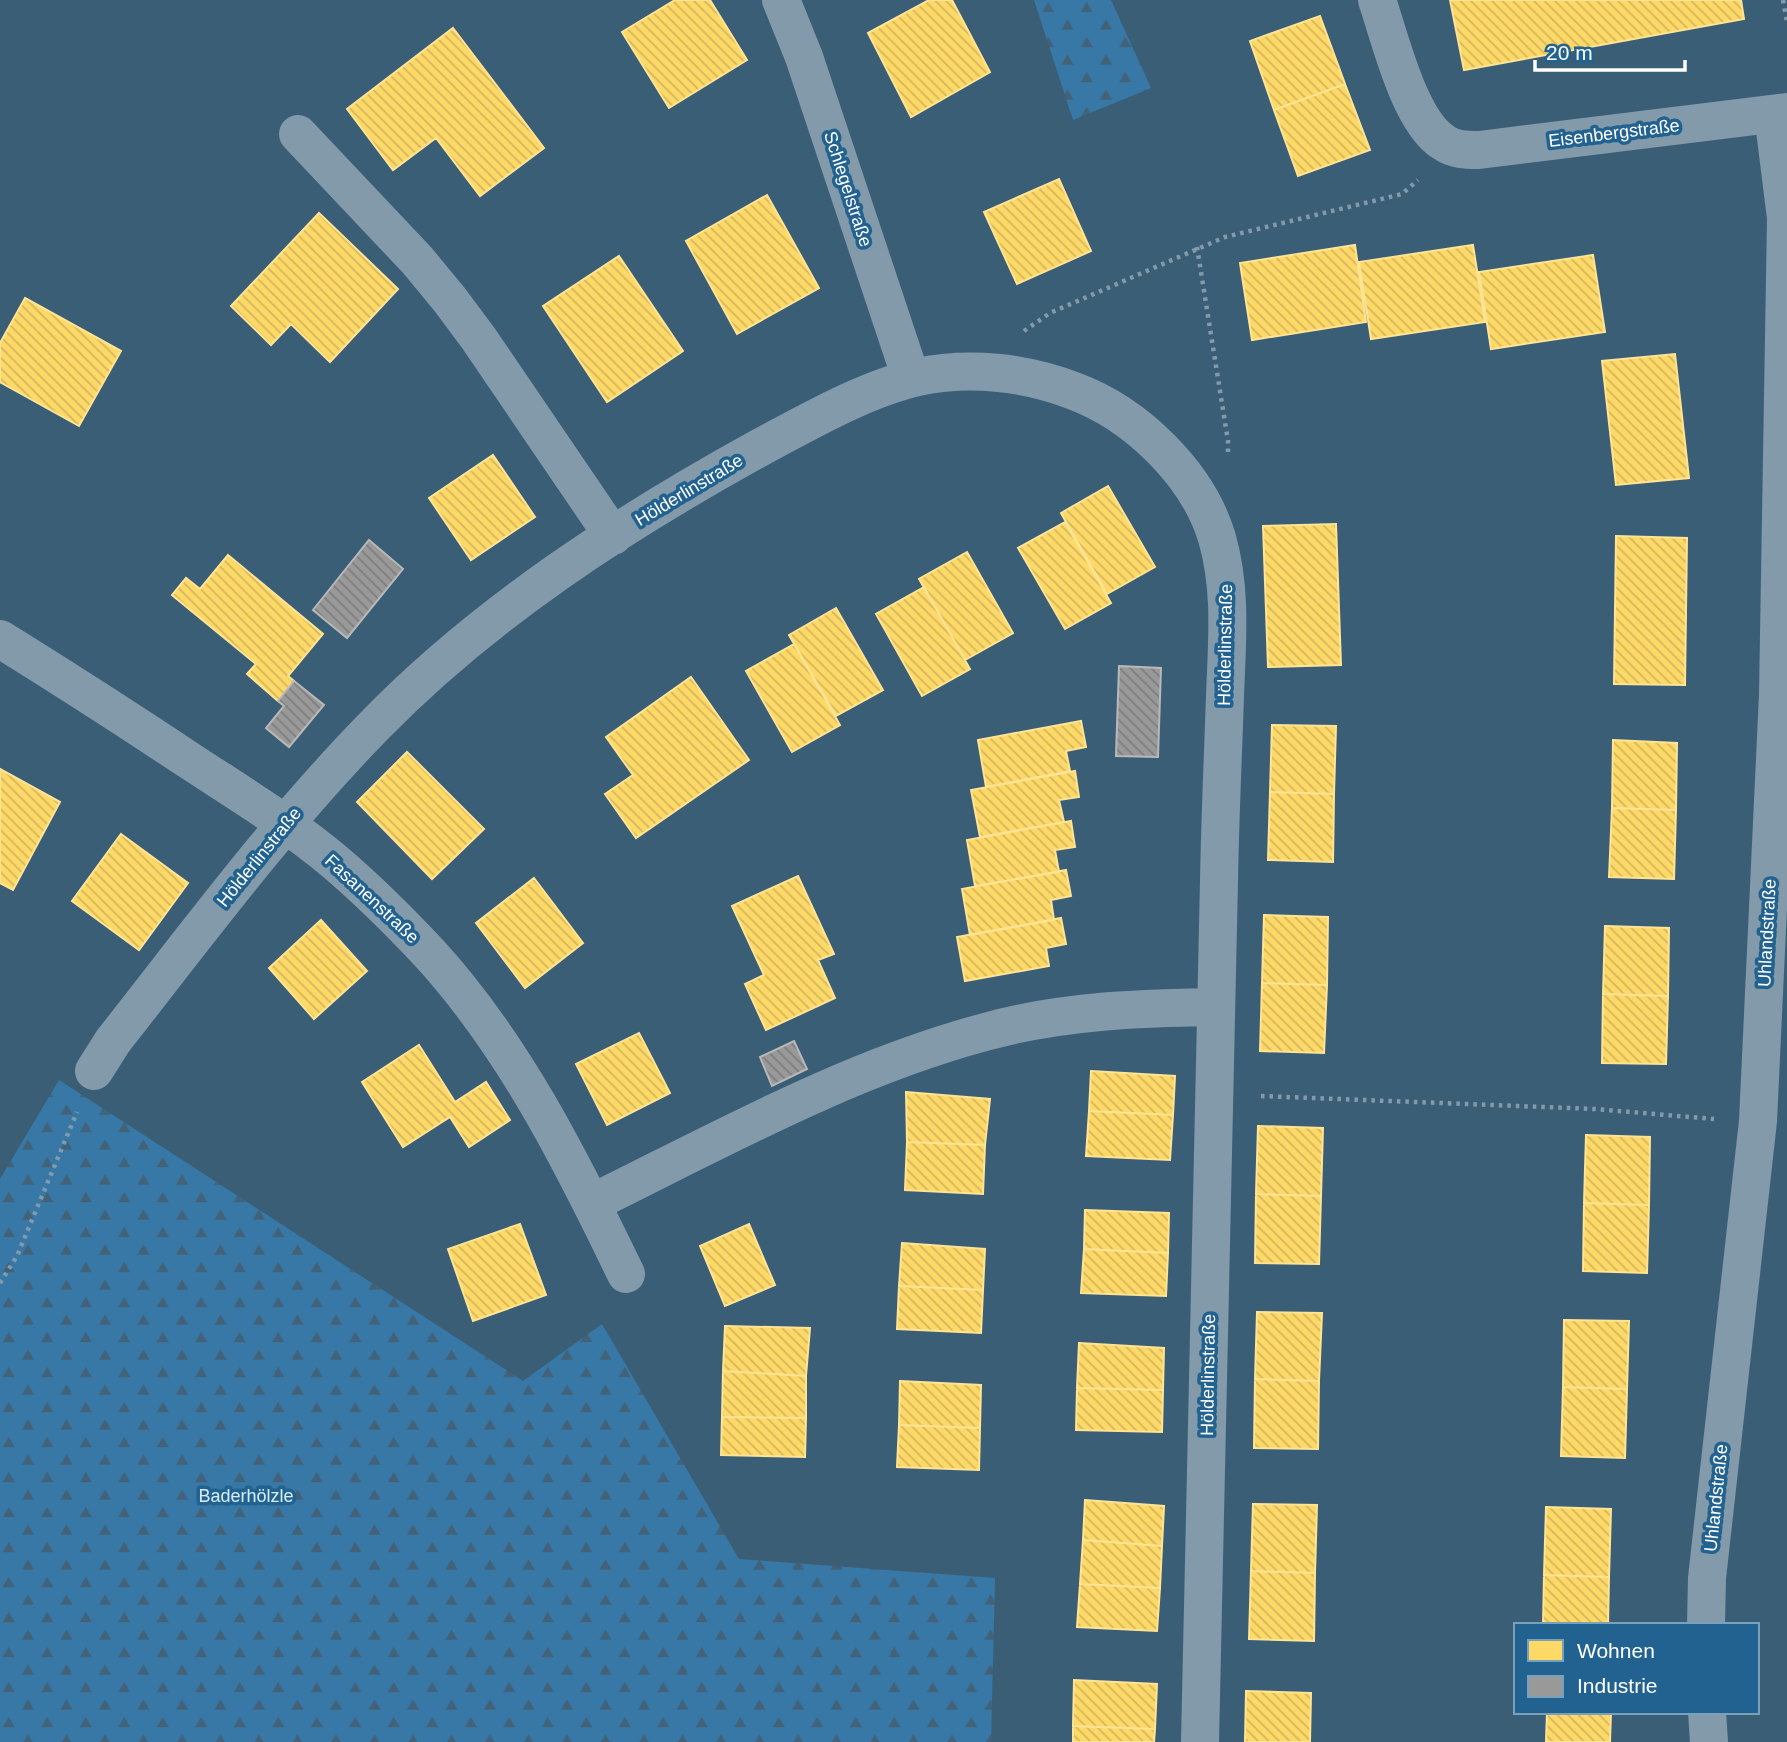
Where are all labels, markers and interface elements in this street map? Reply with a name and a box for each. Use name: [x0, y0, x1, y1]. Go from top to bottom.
scale bar: [1535, 28, 1686, 72]
text: 20 m: [1546, 41, 1593, 64]
street label: Eisenbergstraße: [1547, 115, 1681, 151]
street label: Schlegelstraße: [820, 129, 876, 249]
street label: Hölderlinstraße: [632, 450, 746, 530]
street label: Hölderlinstraße: [1214, 584, 1236, 706]
street label: Hölderlinstraße: [213, 803, 305, 911]
street label: Fasanenstraße: [321, 850, 423, 948]
street label: Uhlandstraße: [1754, 879, 1780, 987]
street label: Hölderlinstraße: [1197, 1314, 1219, 1436]
street label: Uhlandstraße: [1700, 1443, 1732, 1553]
park label: Baderhölzle: [198, 1486, 294, 1506]
legend: [1514, 1623, 1759, 1714]
text: Wohnen: [1577, 1639, 1655, 1662]
text: Industrie: [1577, 1674, 1658, 1697]

